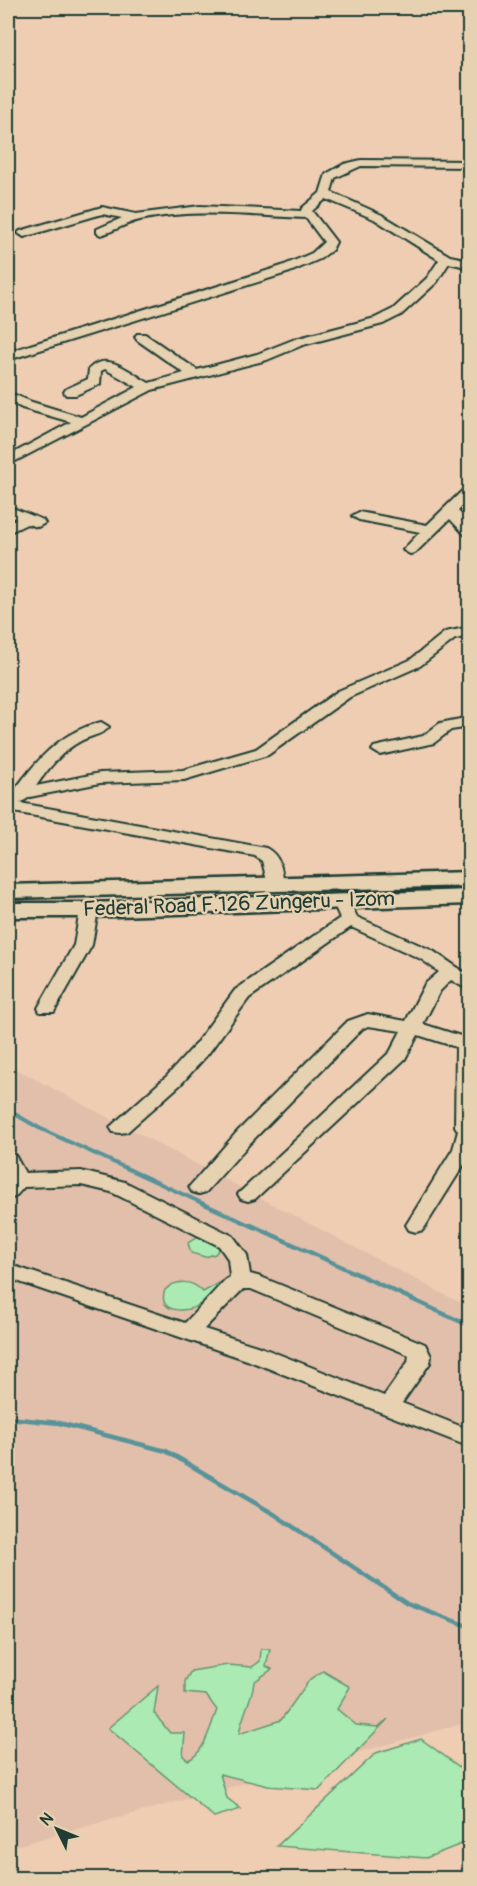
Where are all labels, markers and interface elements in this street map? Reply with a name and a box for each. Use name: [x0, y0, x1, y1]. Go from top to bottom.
street label: Federal Road F.126 Zungeru - Izom: [83, 885, 395, 923]
north arrow: [27, 1799, 87, 1859]
text: N: [36, 1809, 58, 1830]

